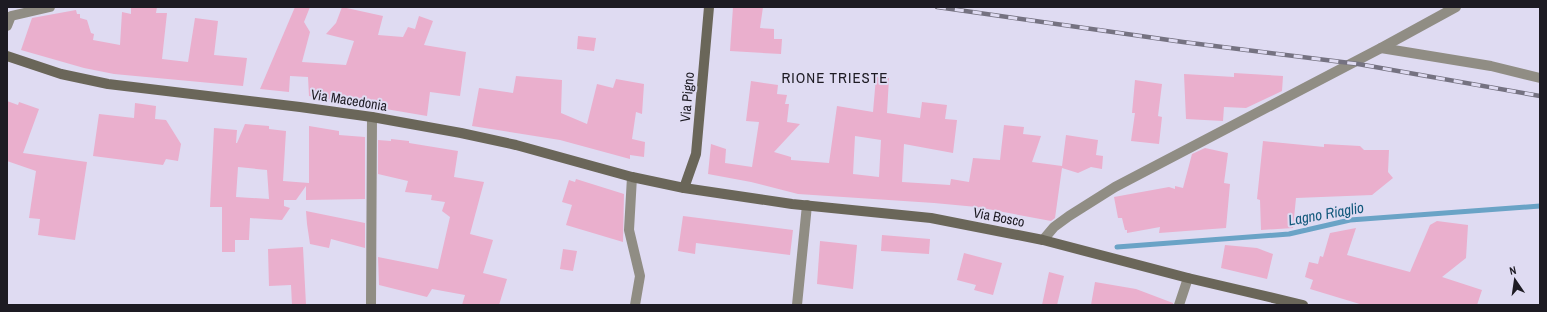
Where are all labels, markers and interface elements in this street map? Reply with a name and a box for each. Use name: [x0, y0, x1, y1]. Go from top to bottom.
district label: RIONE TRIESTE: [781, 67, 889, 88]
street label: Via Pigno: [676, 71, 698, 123]
street label: Via Macedonia: [310, 85, 389, 115]
water label: Lagno Riaglio: [1286, 196, 1366, 230]
street label: Via Bosco: [972, 203, 1026, 231]
north arrow: [1495, 260, 1535, 300]
text: N: [1508, 263, 1517, 278]

